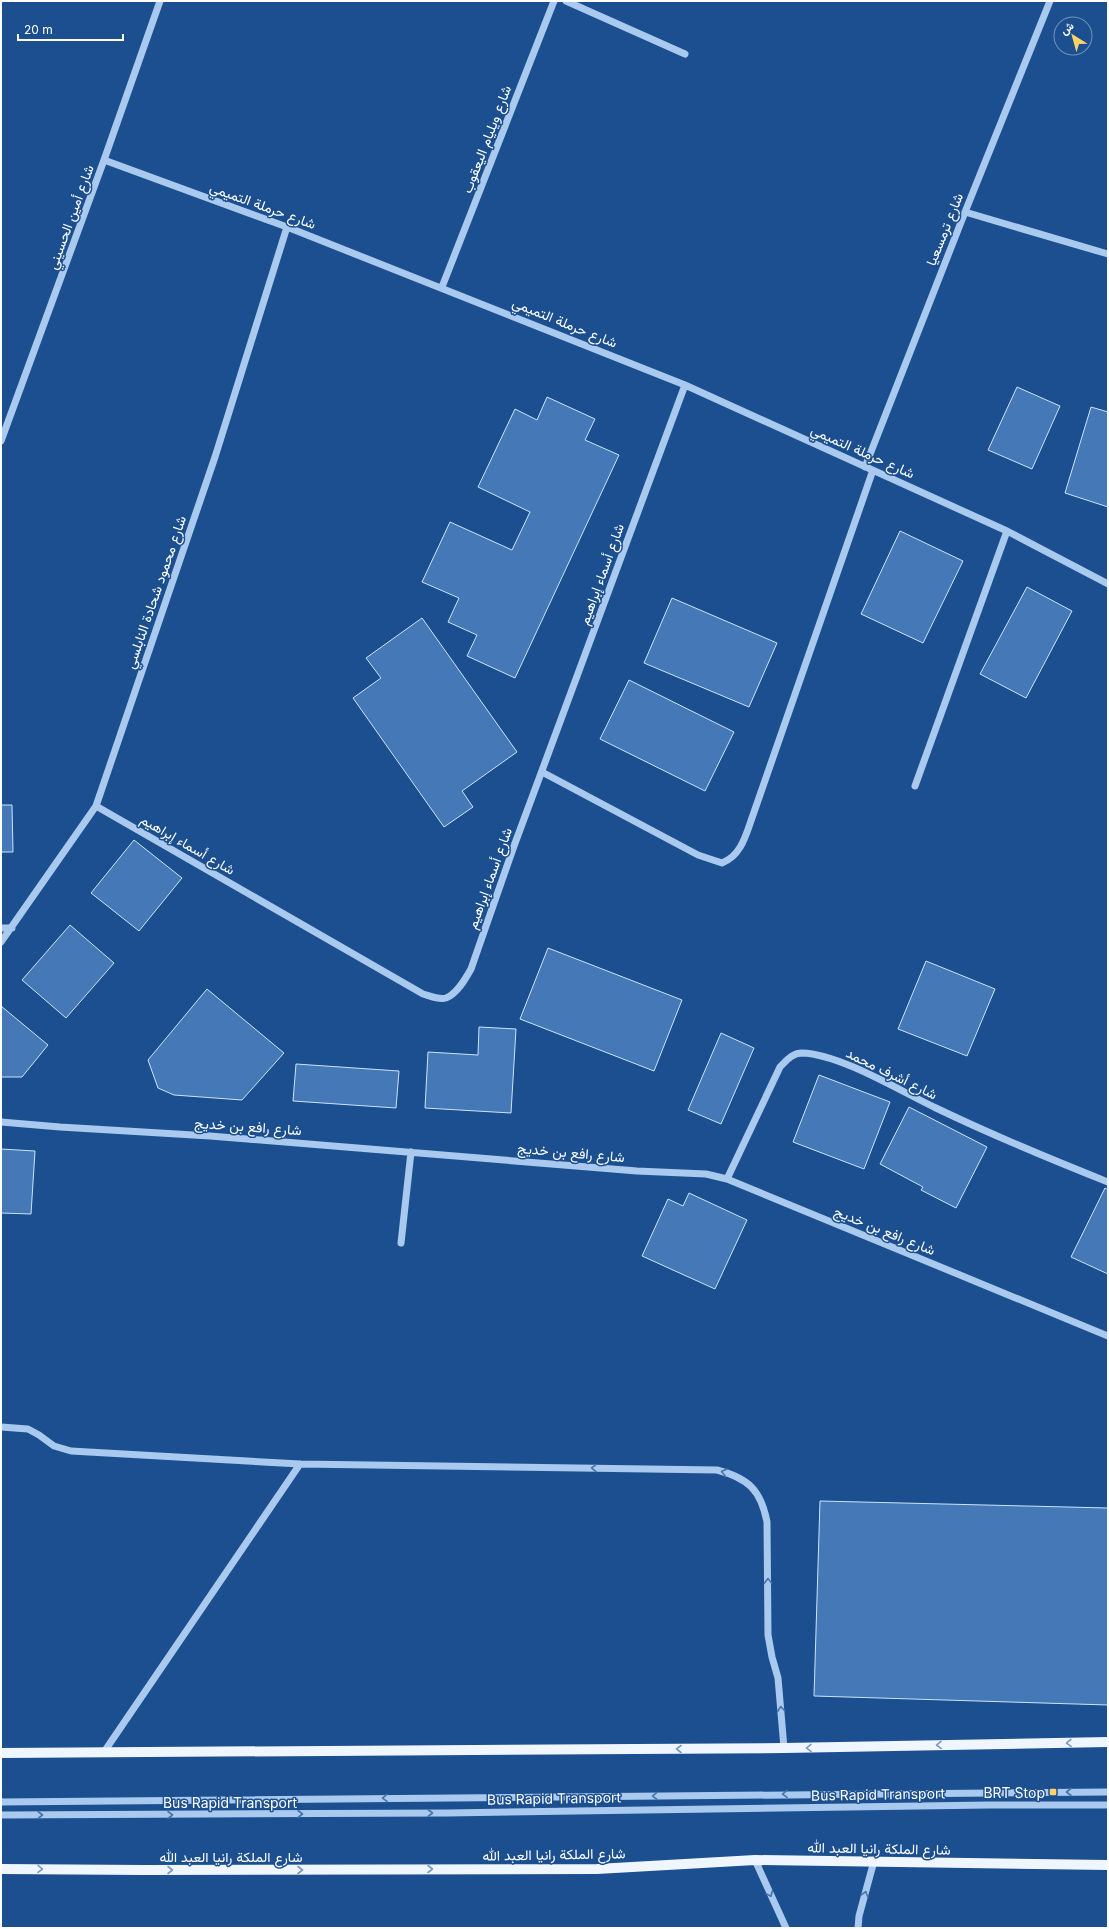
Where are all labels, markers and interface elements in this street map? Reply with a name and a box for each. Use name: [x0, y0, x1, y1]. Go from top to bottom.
scale bar: [18, 16, 123, 42]
north arrow: [1053, 16, 1093, 56]
text: ش: [1057, 18, 1076, 38]
text: 20 m: [24, 22, 53, 37]
street label: شارع ويليام اليعقوب: [458, 83, 517, 196]
street label: شارع أمين الحسيني: [43, 162, 101, 273]
street label: شارع حرملة التميمي: [206, 178, 318, 236]
street label: شارع ترمسعيا: [922, 190, 969, 269]
street label: شارع حرملة التميمي: [509, 293, 620, 354]
street label: شارع حرملة التميمي: [807, 421, 917, 485]
street label: شارع محمود شحادة النابلسي: [121, 513, 193, 672]
street label: شارع أسماء إبراهيم: [575, 521, 630, 628]
street label: شارع أسماء إبراهيم: [136, 810, 238, 881]
street label: شارع أسماء إبراهيم: [463, 825, 518, 932]
street label: شارع أشرف محمد: [842, 1044, 940, 1105]
street label: شارع رافع بن خديج: [194, 1114, 302, 1141]
street label: شارع رافع بن خديج: [516, 1139, 625, 1168]
street label: شارع رافع بن خديج: [831, 1202, 938, 1261]
one-way arrow: [591, 1464, 597, 1472]
one-way arrow: [721, 1468, 727, 1476]
one-way arrow: [764, 1578, 772, 1584]
one-way arrow: [776, 1706, 785, 1712]
one-way arrow: [1066, 1739, 1072, 1747]
one-way arrow: [936, 1741, 942, 1749]
one-way arrow: [806, 1744, 812, 1752]
one-way arrow: [676, 1745, 682, 1753]
street label: Bus Rapid Transport: [811, 1784, 946, 1804]
place label: BRT Stop: [983, 1784, 1045, 1801]
marker: BRT Stop: [1048, 1787, 1058, 1797]
street label: Bus Rapid Transport: [487, 1788, 622, 1808]
one-way arrow: [1066, 1788, 1072, 1796]
one-way arrow: [782, 1790, 788, 1799]
one-way arrow: [652, 1792, 658, 1800]
street label: Bus Rapid Transport: [163, 1794, 297, 1811]
one-way arrow: [382, 1794, 388, 1802]
one-way arrow: [427, 1809, 433, 1817]
one-way arrow: [297, 1810, 303, 1818]
one-way arrow: [37, 1811, 43, 1819]
one-way arrow: [167, 1811, 173, 1819]
street label: شارع الملكة رانيا العبد الله: [807, 1838, 951, 1861]
street label: شارع الملكة رانيا العبد الله: [482, 1844, 626, 1867]
street label: شارع الملكة رانيا العبد الله: [159, 1848, 303, 1868]
one-way arrow: [37, 1865, 43, 1873]
one-way arrow: [427, 1865, 433, 1873]
one-way arrow: [167, 1866, 173, 1874]
one-way arrow: [297, 1866, 303, 1874]
one-way arrow: [766, 1891, 774, 1898]
one-way arrow: [860, 1891, 869, 1898]

